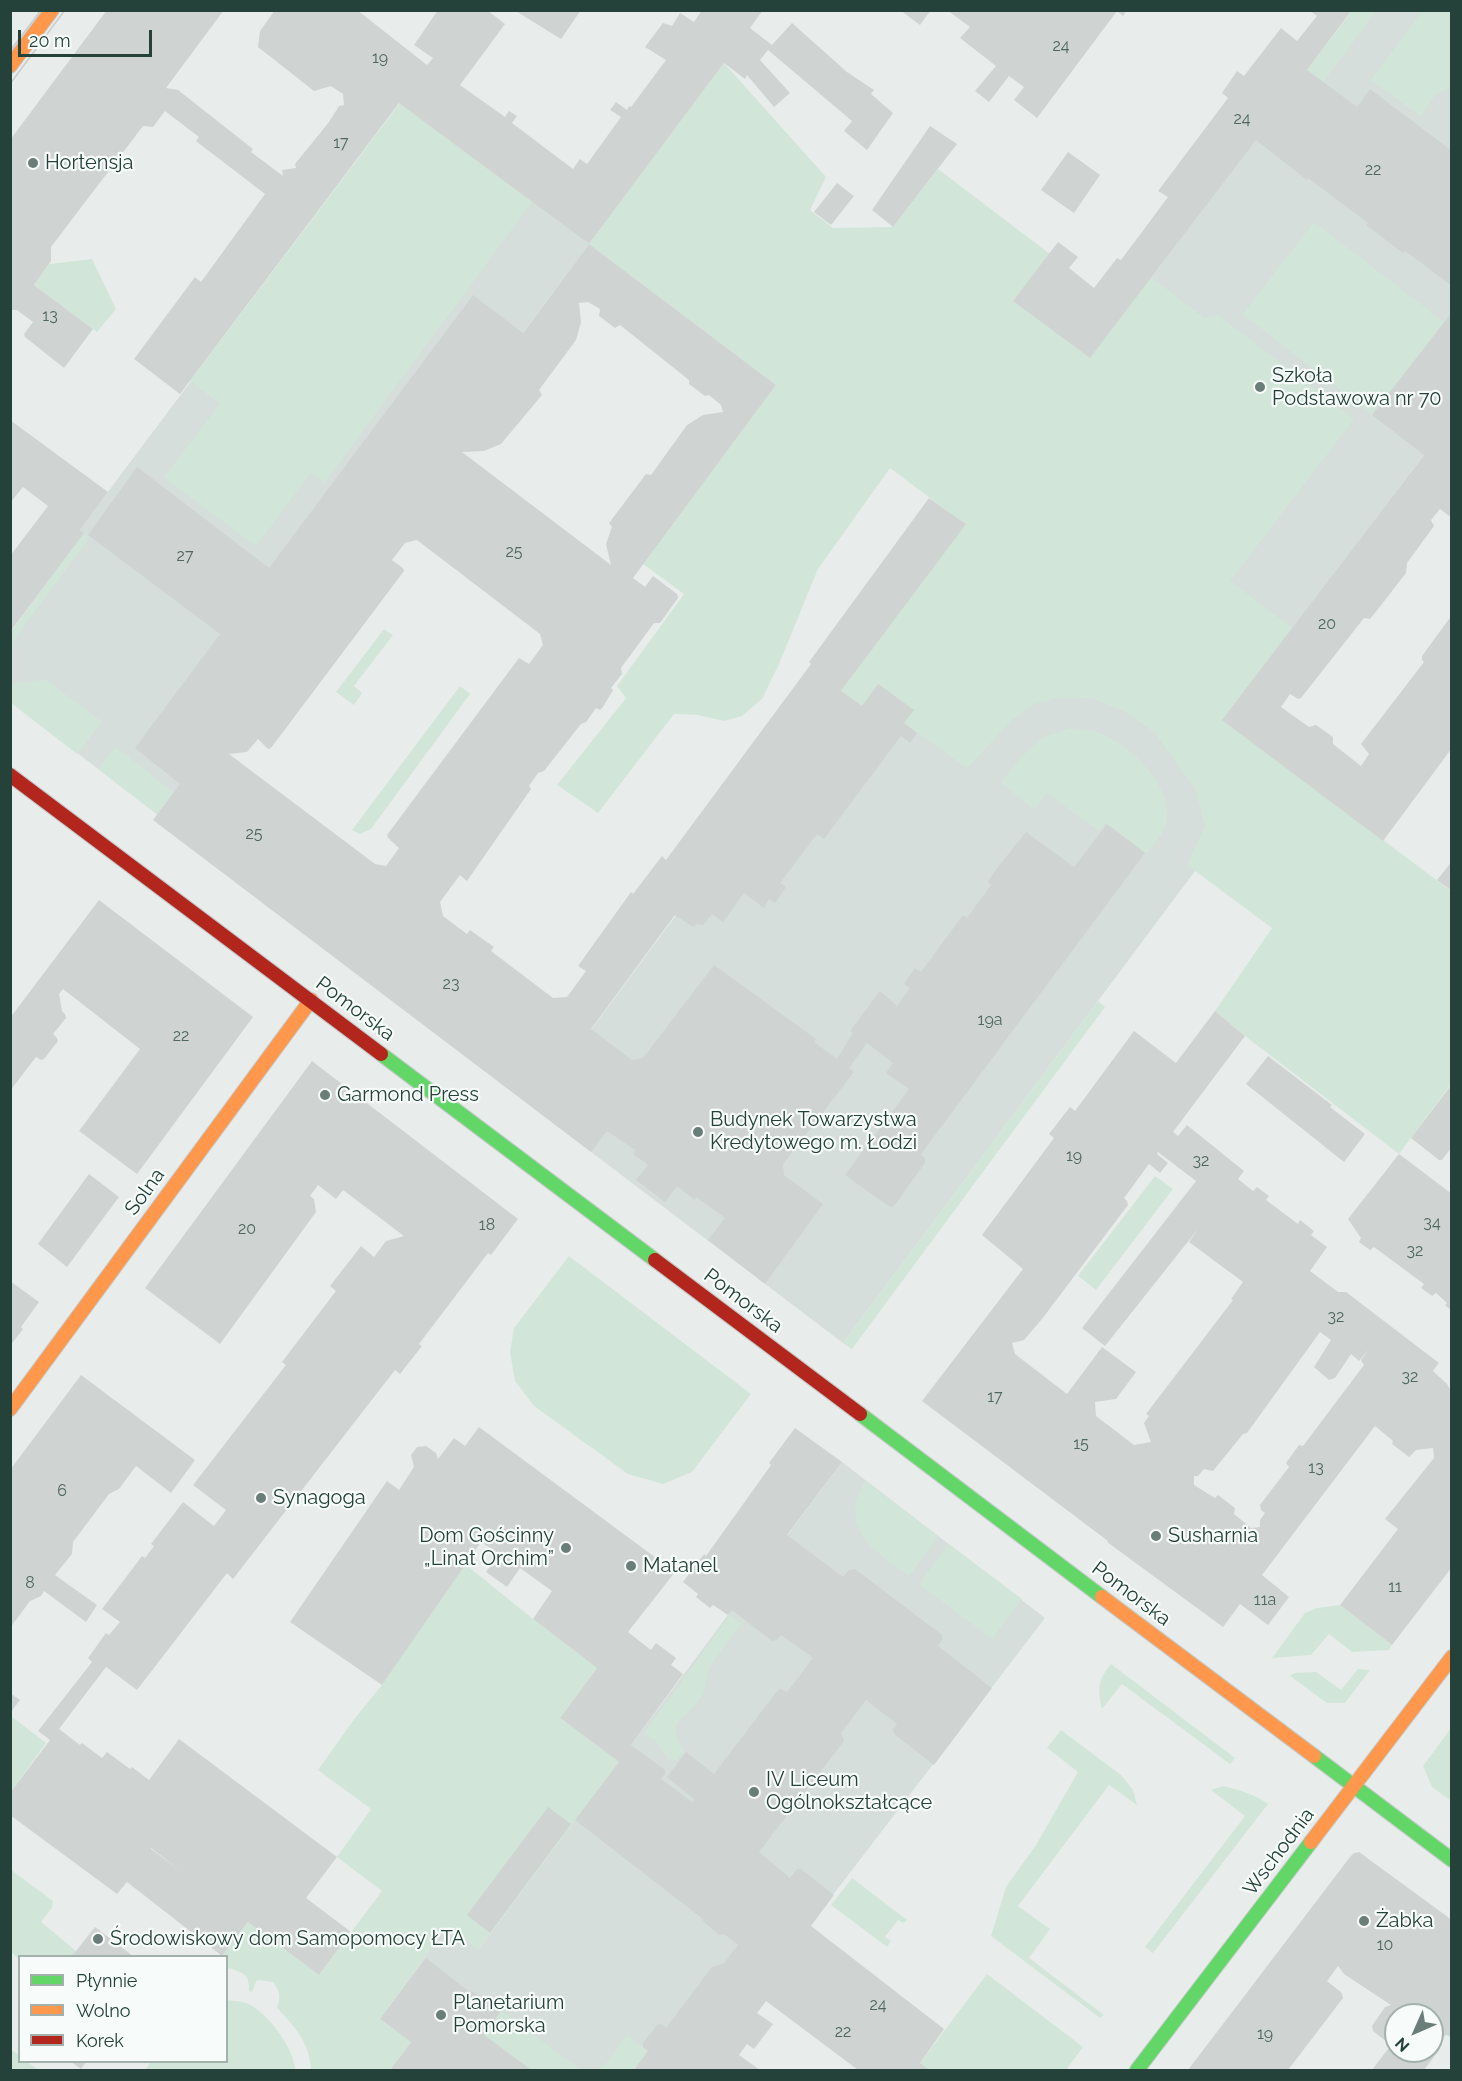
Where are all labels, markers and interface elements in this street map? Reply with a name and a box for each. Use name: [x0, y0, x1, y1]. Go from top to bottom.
scale bar: [21, 18, 154, 56]
text: 20 m: [29, 30, 71, 51]
house number: 24: [1052, 36, 1070, 56]
house number: 19: [372, 48, 388, 68]
house number: 24: [1233, 109, 1251, 129]
house number: 17: [333, 133, 349, 153]
place label: Hortensja: [45, 151, 133, 175]
marker: Hortensja: [26, 156, 40, 170]
house number: 22: [1365, 160, 1381, 180]
house number: 13: [42, 306, 58, 326]
place label: Szkoła Podstawowa nr 70: [1272, 364, 1442, 411]
marker: Szkoła Podstawowa nr 70: [1253, 380, 1267, 394]
house number: 25: [505, 542, 523, 562]
house number: 27: [177, 546, 193, 566]
house number: 20: [1318, 614, 1336, 634]
house number: 25: [245, 824, 263, 844]
street label: Pomorska: [311, 972, 399, 1046]
house number: 23: [443, 974, 459, 994]
house number: 19a: [978, 1010, 1002, 1030]
house number: 22: [173, 1026, 189, 1046]
place label: Garmond Press: [337, 1083, 479, 1107]
marker: Garmond Press: [318, 1088, 332, 1102]
place label: Budynek Towarzystwa Kredytowego m. Łodzi: [710, 1108, 917, 1155]
marker: Budynek Towarzystwa Kredytowego m. Łodzi: [691, 1125, 705, 1139]
house number: 19: [1066, 1146, 1082, 1166]
house number: 32: [1193, 1151, 1209, 1171]
street label: Solna: [120, 1164, 170, 1220]
house number: 34: [1423, 1213, 1441, 1233]
house number: 18: [479, 1215, 495, 1235]
house number: 20: [238, 1219, 256, 1239]
house number: 32: [1407, 1241, 1423, 1261]
street label: Pomorska: [699, 1264, 787, 1338]
house number: 32: [1328, 1307, 1344, 1327]
house number: 32: [1402, 1367, 1418, 1387]
house number: 17: [987, 1387, 1003, 1407]
house number: 15: [1073, 1434, 1089, 1454]
house number: 13: [1308, 1458, 1324, 1478]
house number: 6: [57, 1481, 67, 1501]
place label: Synagoga: [273, 1486, 366, 1510]
marker: Synagoga: [254, 1491, 268, 1505]
place label: Dom Gościnny „Linat Orchim”: [419, 1524, 554, 1571]
place label: Susharnia: [1168, 1524, 1258, 1548]
marker: Susharnia: [1149, 1529, 1163, 1543]
marker: Dom Gościnny „Linat Orchim”: [559, 1541, 573, 1555]
place label: Matanel: [643, 1554, 718, 1578]
street label: Pomorska: [1087, 1557, 1175, 1631]
marker: Matanel: [624, 1559, 638, 1573]
house number: 8: [25, 1573, 35, 1593]
house number: 11: [1388, 1577, 1402, 1597]
house number: 11a: [1254, 1590, 1276, 1610]
place label: IV Liceum Ogólnokształcące: [766, 1768, 932, 1815]
marker: IV Liceum Ogólnokształcące: [747, 1785, 761, 1799]
street label: Wschodnia: [1238, 1803, 1320, 1901]
place label: Żabka: [1376, 1909, 1433, 1933]
marker: Żabka: [1357, 1914, 1371, 1928]
place label: Środowiskowy dom Samopomocy ŁTA: [110, 1927, 465, 1951]
marker: Środowiskowy dom Samopomocy ŁTA: [91, 1932, 105, 1946]
house number: 10: [1377, 1935, 1393, 1955]
legend: [18, 1955, 228, 2063]
text: Płynnie: [76, 1970, 137, 1991]
place label: Planetarium Pomorska: [453, 1991, 564, 2038]
house number: 24: [869, 1995, 887, 2015]
text: Wolno: [76, 2000, 130, 2021]
north arrow: [1384, 2003, 1444, 2063]
marker: Planetarium Pomorska: [434, 2008, 448, 2022]
house number: 22: [835, 2022, 851, 2042]
house number: 19: [1257, 2024, 1273, 2044]
text: Korek: [76, 2030, 124, 2051]
text: N: [1391, 2034, 1413, 2056]

